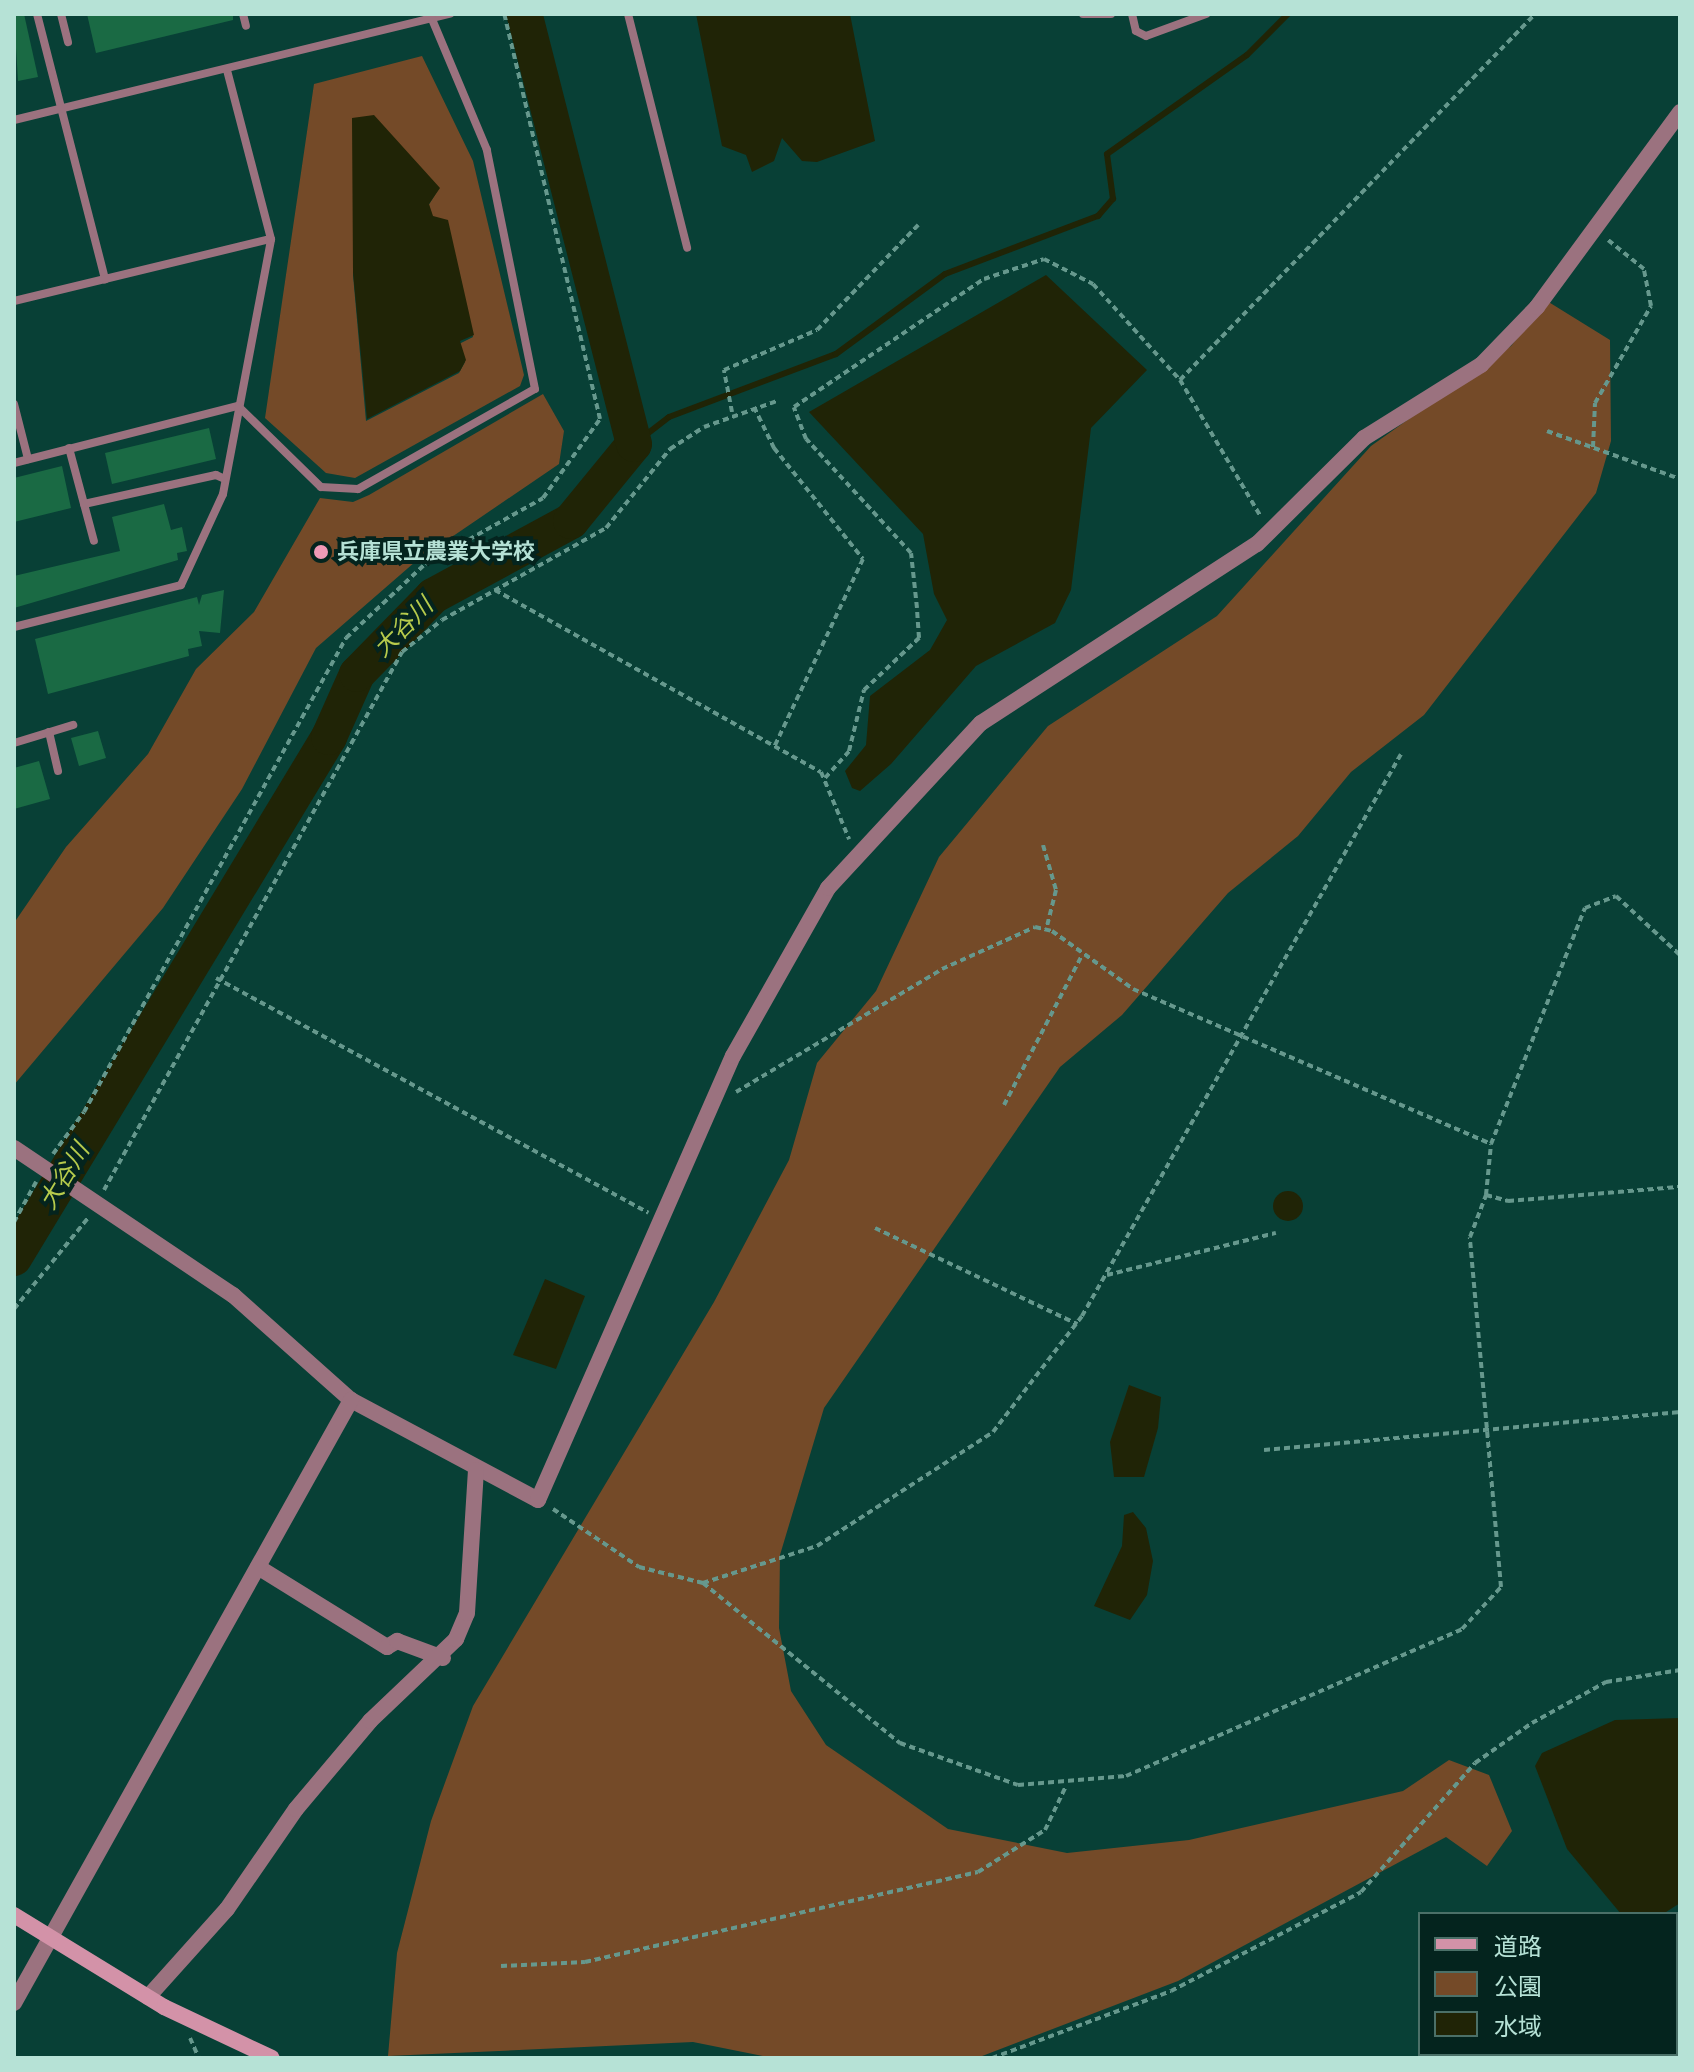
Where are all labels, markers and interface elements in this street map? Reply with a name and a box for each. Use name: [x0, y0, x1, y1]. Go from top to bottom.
place label: 兵庫県立農業大学校: [337, 539, 535, 565]
marker: 兵庫県立農業大学校: [312, 543, 330, 561]
water label: 大谷川: [367, 591, 439, 663]
water label: 大谷川: [33, 1138, 95, 1214]
legend: [1418, 1912, 1678, 2056]
text: 道路: [1494, 1932, 1542, 1961]
text: 公園: [1494, 1972, 1542, 2001]
text: 水域: [1494, 2012, 1542, 2041]

